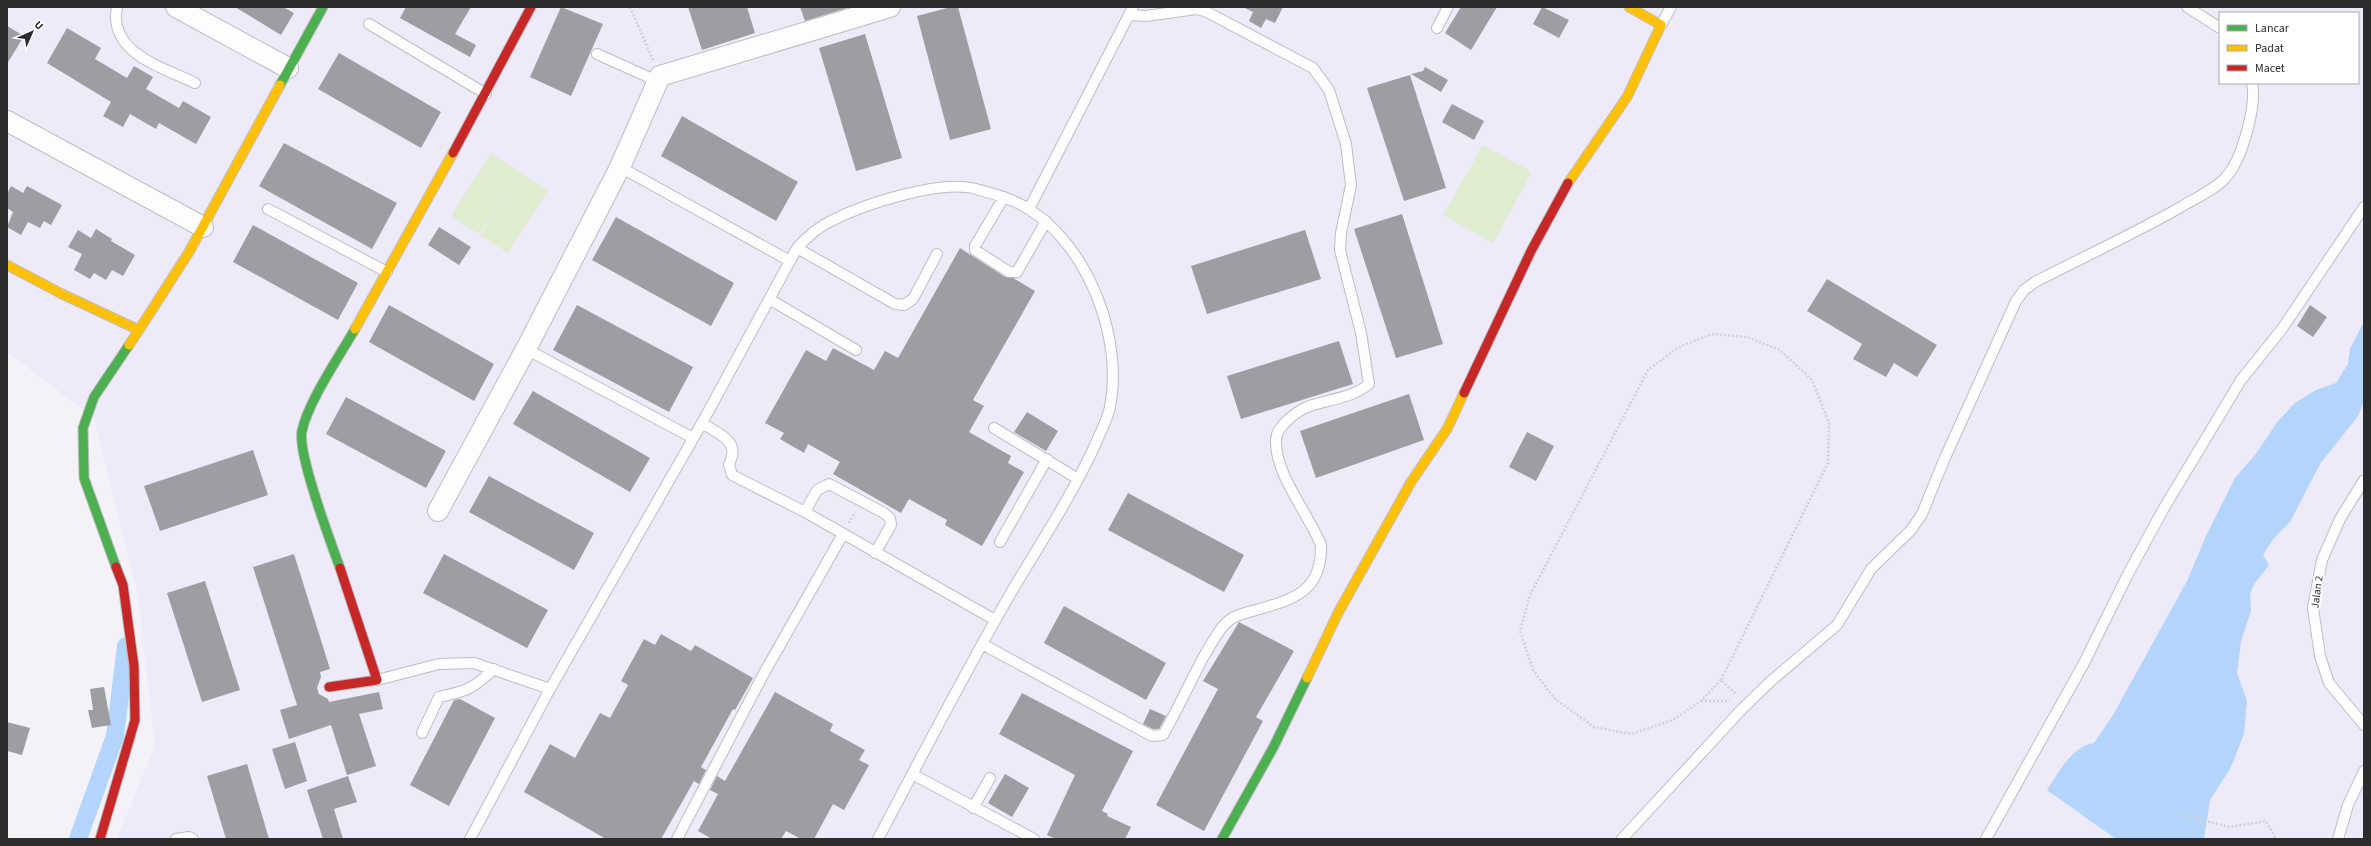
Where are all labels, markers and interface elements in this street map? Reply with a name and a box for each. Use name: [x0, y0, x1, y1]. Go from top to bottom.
north arrow: [12, 12, 52, 52]
legend: [2219, 12, 2359, 84]
text: U: [31, 17, 47, 33]
text: Lancar: [2255, 20, 2290, 37]
text: Padat: [2255, 40, 2284, 57]
text: Macet: [2255, 60, 2285, 77]
street label: Jalan 2: [2307, 575, 2327, 609]

